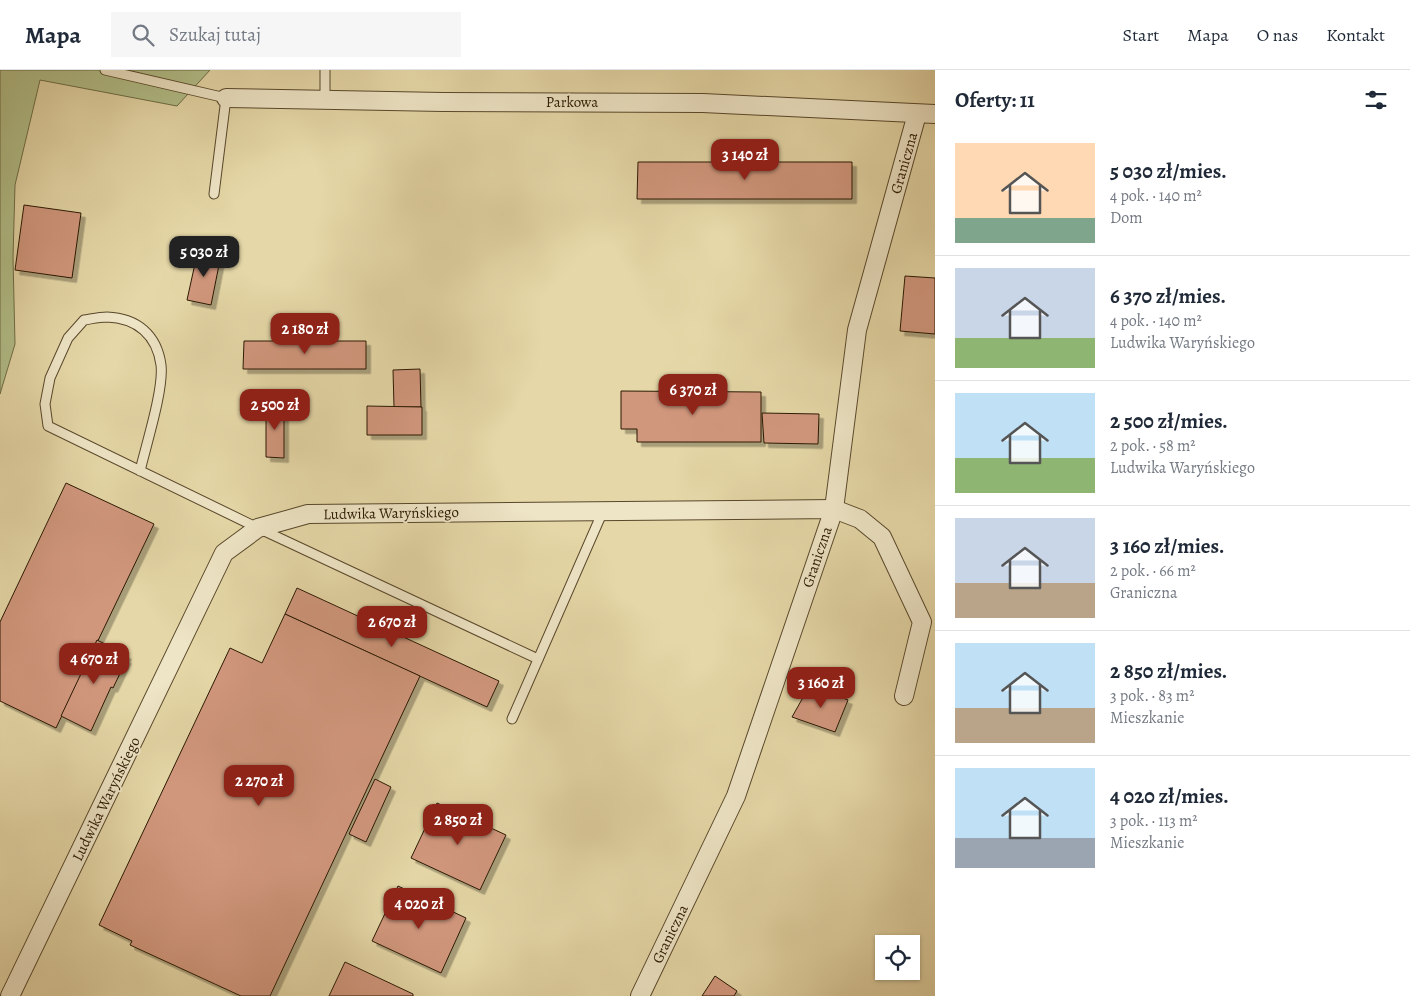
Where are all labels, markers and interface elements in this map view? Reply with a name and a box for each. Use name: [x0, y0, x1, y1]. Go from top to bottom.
search box: [111, 12, 461, 57]
text: Mapa: [25, 19, 81, 51]
icon: search: [129, 21, 157, 49]
text: Szukaj tutaj: [169, 22, 261, 48]
text: Start: [1123, 23, 1159, 47]
text: Mapa: [1187, 23, 1229, 47]
text: O nas: [1257, 23, 1298, 47]
text: Kontakt: [1326, 23, 1385, 47]
text: Oferty: 11: [955, 86, 1035, 114]
icon: filters: [1362, 86, 1390, 114]
street label: Parkowa: [546, 92, 598, 112]
street label: Graniczna: [886, 130, 922, 196]
pin: 3 140 zł: [693, 138, 797, 181]
text: 3 140 zł: [722, 144, 768, 166]
text: 5 030 zł/mies.: [1110, 157, 1227, 185]
icon: home: [995, 163, 1055, 223]
text: 4 pok. · 140 m²: [1110, 185, 1202, 207]
text: Dom: [1110, 207, 1143, 229]
pin: 5 030 zł: [152, 236, 256, 278]
text: 5 030 zł: [180, 241, 228, 263]
text: 6 370 zł/mies.: [1110, 282, 1226, 310]
icon: home: [995, 288, 1055, 348]
text: 4 pok. · 140 m²: [1110, 310, 1202, 332]
pin: 2 180 zł: [253, 312, 357, 355]
text: 2 180 zł: [282, 318, 328, 340]
text: Ludwika Waryńskiego: [1110, 332, 1255, 354]
pin: 6 370 zł: [641, 374, 745, 416]
text: 6 370 zł: [670, 379, 717, 401]
pin: 2 500 zł: [223, 388, 327, 431]
text: 2 500 zł: [251, 394, 299, 416]
text: 2 500 zł/mies.: [1110, 407, 1228, 435]
icon: home: [995, 413, 1055, 473]
text: 2 pok. · 58 m²: [1110, 435, 1196, 457]
text: Ludwika Waryńskiego: [1110, 457, 1255, 479]
street label: Ludwika Waryńskiego: [323, 502, 459, 524]
street label: Graniczna: [797, 524, 837, 590]
text: 3 160 zł/mies.: [1110, 532, 1225, 560]
icon: home: [995, 538, 1055, 598]
text: 2 pok. · 66 m²: [1110, 560, 1196, 582]
text: Graniczna: [1110, 582, 1177, 604]
pin: 2 670 zł: [340, 606, 444, 648]
text: 2 670 zł: [368, 611, 416, 633]
pin: 4 670 zł: [42, 642, 146, 685]
text: 4 670 zł: [70, 648, 118, 670]
text: 2 850 zł/mies.: [1110, 657, 1227, 685]
icon: home: [995, 663, 1055, 723]
pin: 3 160 zł: [769, 666, 873, 709]
text: 3 160 zł: [798, 672, 844, 694]
text: 3 pok. · 83 m²: [1110, 685, 1194, 707]
text: Mieszkanie: [1110, 707, 1184, 729]
street label: Ludwika Waryńskiego: [67, 734, 145, 864]
pin: 2 270 zł: [207, 764, 311, 807]
text: 2 270 zł: [235, 770, 283, 792]
text: 4 020 zł/mies.: [1110, 782, 1229, 810]
icon: home: [995, 788, 1055, 848]
pin: 2 850 zł: [406, 804, 510, 846]
text: 2 850 zł: [434, 809, 482, 831]
text: 3 pok. · 113 m²: [1110, 810, 1198, 832]
text: Mieszkanie: [1110, 832, 1184, 854]
pin: 4 020 zł: [367, 888, 471, 930]
text: 4 020 zł: [394, 893, 444, 915]
street label: Graniczna: [647, 901, 693, 967]
map controls: [875, 935, 920, 980]
button: locate: [875, 935, 920, 980]

